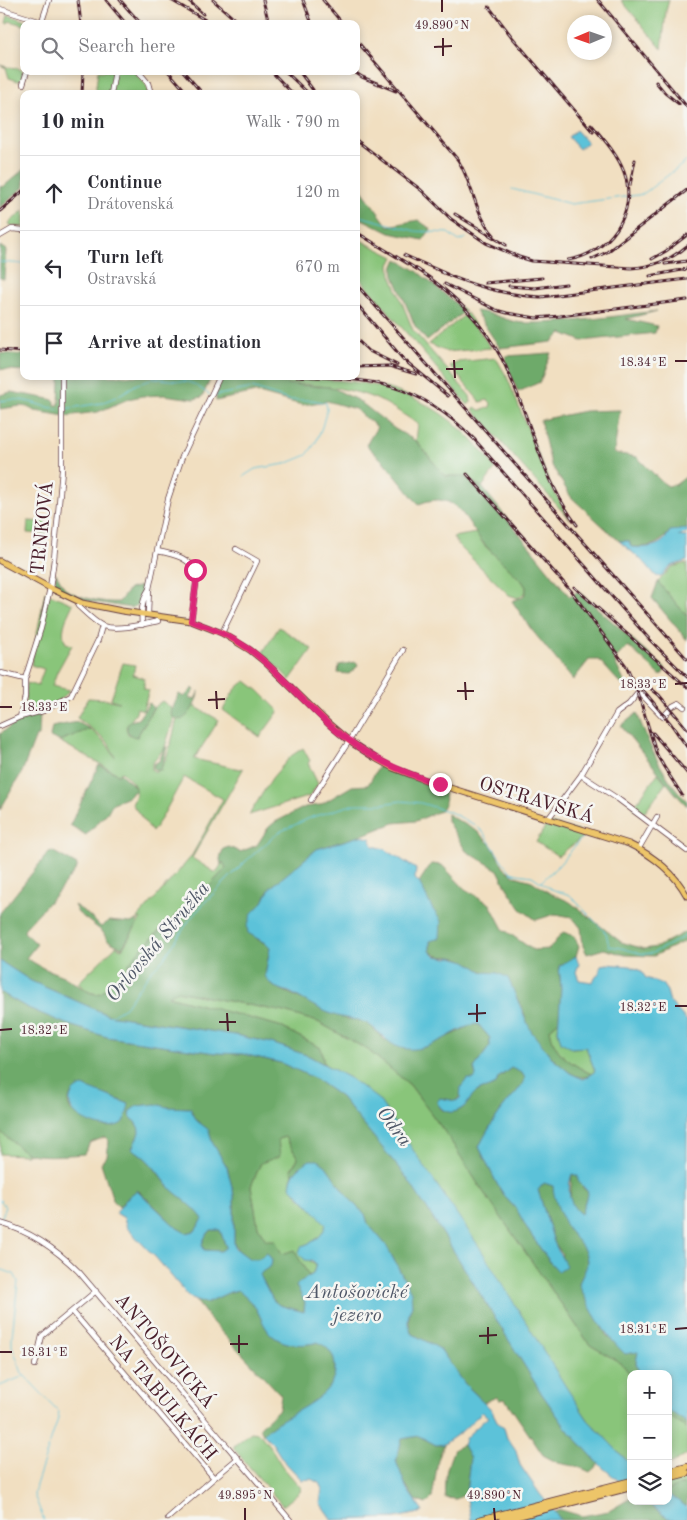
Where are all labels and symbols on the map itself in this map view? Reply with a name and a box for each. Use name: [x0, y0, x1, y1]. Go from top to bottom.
north arrow: [567, 15, 612, 60]
text: 49.890°N: [415, 20, 469, 32]
text: 18.34°E: [620, 357, 666, 369]
street label: TRNKOVÁ: [25, 480, 58, 576]
route start: [184, 559, 207, 582]
text: 18.33°E: [620, 679, 666, 691]
text: 18.33°E: [21, 702, 67, 714]
street label: OSTRAVSKÁ: [477, 771, 598, 828]
route end: [429, 773, 452, 796]
water label: Orlovská Stružka: [103, 878, 214, 1006]
text: 18.32°E: [620, 1002, 666, 1014]
text: 18.32°E: [21, 1025, 67, 1037]
water label: Odra: [372, 1104, 415, 1151]
water label: Antošovické jezero: [305, 1283, 410, 1326]
street label: ANTOŠOVICKÁ: [111, 1287, 222, 1413]
text: 18.31°E: [620, 1324, 666, 1336]
street label: NA TABULKÁCH: [105, 1330, 223, 1465]
text: 18.31°E: [21, 1347, 67, 1359]
text: 49.895°N: [218, 1489, 272, 1502]
text: 49.890°N: [467, 1490, 521, 1502]

